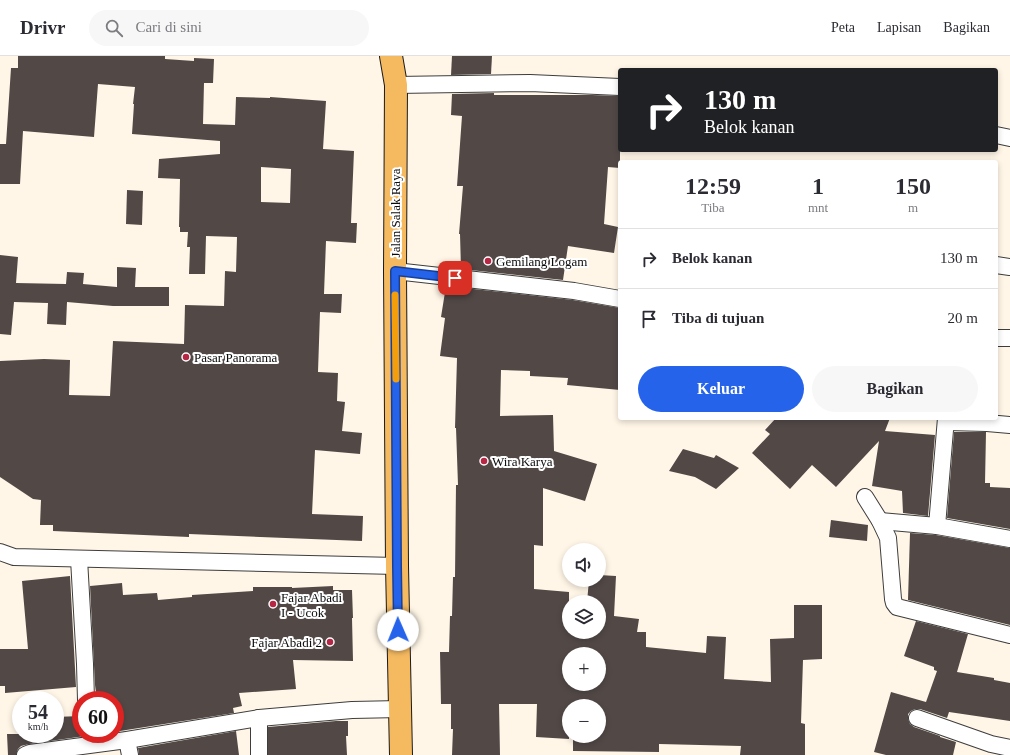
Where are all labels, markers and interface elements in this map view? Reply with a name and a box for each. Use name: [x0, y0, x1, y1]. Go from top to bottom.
search box: [89, 10, 369, 46]
text: Drivr: [20, 17, 65, 38]
icon: search: [103, 17, 125, 39]
text: Cari di sini: [135, 19, 202, 35]
text: Peta: [831, 20, 855, 35]
text: Lapisan: [877, 20, 921, 35]
text: Bagikan: [943, 20, 990, 35]
icon: right: [638, 84, 690, 136]
text: 130 m: [704, 84, 776, 115]
text: Belok kanan: [704, 117, 794, 137]
street label: Jalan Salak Raya: [388, 168, 403, 257]
text: 12:59: [685, 173, 741, 199]
text: 1: [812, 173, 824, 199]
text: 150: [895, 173, 931, 199]
text: Tiba: [701, 200, 725, 215]
text: mnt: [808, 200, 828, 215]
text: m: [908, 200, 918, 215]
icon: right: [638, 248, 660, 270]
text: Belok kanan: [672, 250, 752, 266]
text: 130 m: [940, 250, 978, 266]
place label: Gemilang Logam: [496, 254, 587, 269]
marker: Gemilang Logam: [483, 256, 493, 266]
pin: [438, 261, 472, 295]
icon: arrive: [444, 267, 466, 289]
icon: arrive: [638, 308, 660, 330]
text: Tiba di tujuan: [672, 310, 764, 326]
text: 20 m: [948, 310, 978, 326]
place label: Pasar Panorama: [194, 350, 278, 365]
marker: Pasar Panorama: [181, 352, 191, 362]
button: Keluar: [638, 366, 804, 412]
button: Bagikan: [812, 366, 978, 412]
place label: Wira Karya: [492, 454, 553, 469]
marker: Wira Karya: [479, 456, 489, 466]
map controls: [562, 543, 606, 743]
button: sound: [562, 543, 606, 587]
place label: Fajar Abadi I - Ucok: [281, 590, 342, 620]
button: layers: [562, 595, 606, 639]
marker: Fajar Abadi I - Ucok: [268, 599, 278, 609]
position arrow: [377, 609, 419, 651]
place label: Fajar Abadi 2: [251, 635, 322, 650]
marker: Fajar Abadi 2: [325, 637, 335, 647]
button: +: [562, 647, 606, 691]
speed limit sign: 60: [72, 691, 124, 743]
button: −: [562, 699, 606, 743]
text: 54: [28, 701, 48, 723]
text: km/h: [28, 721, 48, 732]

